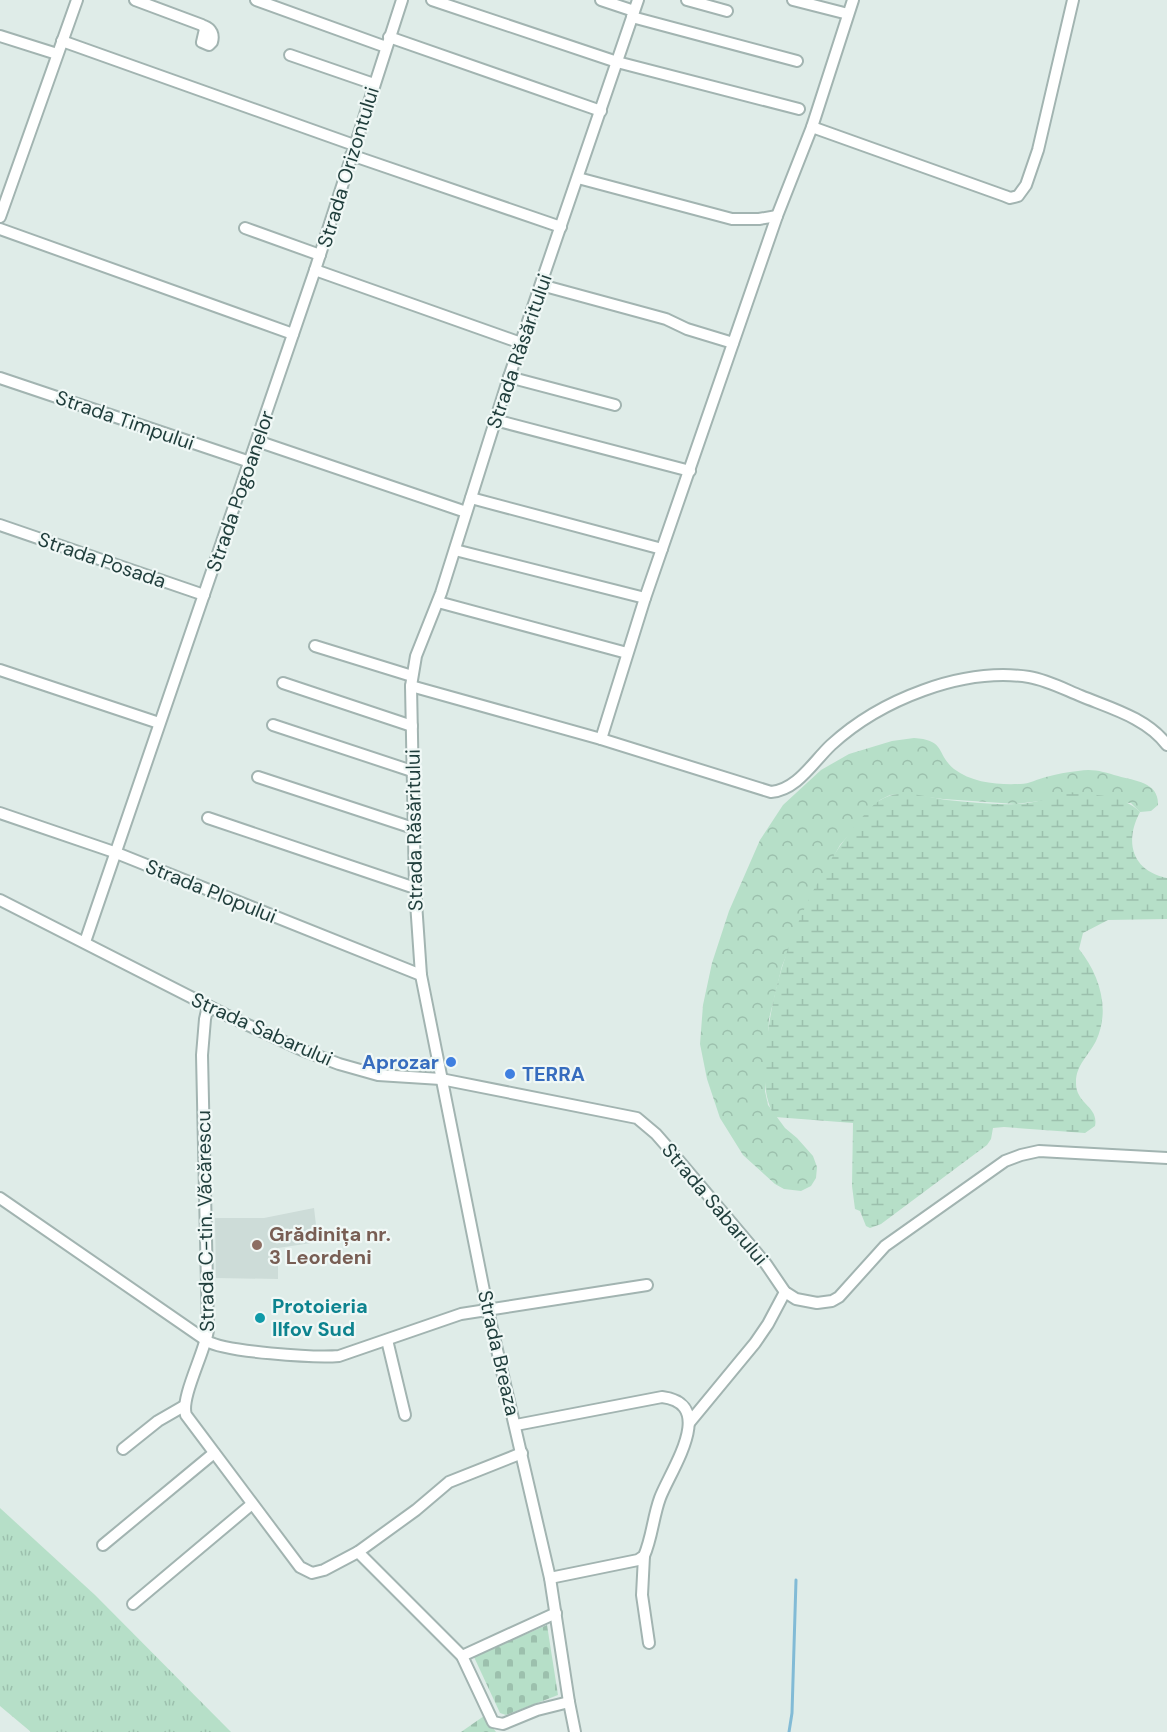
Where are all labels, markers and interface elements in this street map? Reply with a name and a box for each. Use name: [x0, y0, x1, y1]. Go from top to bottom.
street label: Strada Orizontului: [311, 84, 385, 250]
street label: Strada Răsăritului: [480, 270, 558, 432]
street label: Strada Timpului: [52, 384, 198, 456]
street label: Strada Pogoanelor: [200, 407, 280, 575]
street label: Strada Posada: [35, 526, 169, 594]
street label: Strada Răsăritului: [400, 749, 428, 911]
street label: Strada Plopului: [142, 853, 280, 929]
street label: Strada Sabarului: [187, 986, 337, 1072]
place label: Aprozar: [362, 1049, 439, 1075]
marker: Aprozar: [444, 1055, 458, 1069]
place label: TERRA: [522, 1061, 585, 1087]
marker: TERRA: [503, 1067, 517, 1081]
street label: Strada C-tin. Văcărescu: [190, 1110, 220, 1332]
street label: Strada Sabarului: [656, 1137, 774, 1271]
place label: Grădinița nr. 3 Leordeni: [269, 1221, 391, 1270]
marker: Grădinița nr. 3 Leordeni: [250, 1238, 264, 1252]
street label: Strada Breaza: [472, 1288, 526, 1418]
place label: Protoieria Ilfov Sud: [272, 1293, 368, 1342]
marker: Protoieria Ilfov Sud: [253, 1311, 267, 1325]

